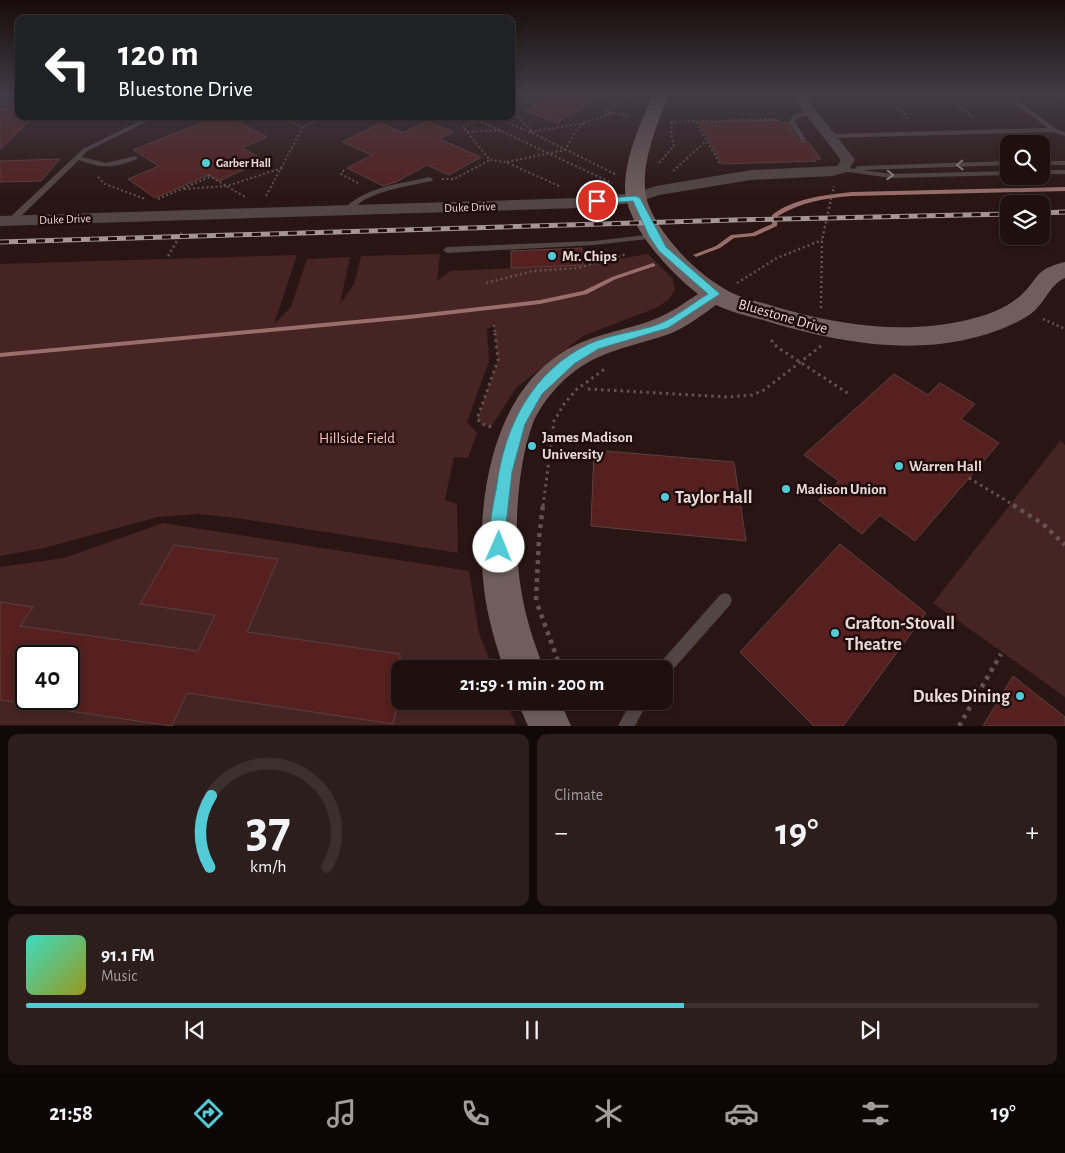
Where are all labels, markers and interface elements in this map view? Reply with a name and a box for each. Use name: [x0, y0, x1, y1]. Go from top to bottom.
icon: left: [35, 35, 100, 100]
text: 120 m: [118, 37, 199, 72]
text: Bluestone Drive: [118, 78, 253, 100]
map controls: [1000, 135, 1050, 245]
button: search: [1000, 135, 1050, 185]
marker: Garber Hall: [200, 157, 212, 169]
place label: Garber Hall: [216, 157, 271, 169]
one-way arrow: [956, 159, 964, 170]
one-way arrow: [886, 170, 894, 181]
pin: [576, 180, 618, 222]
icon: arrive: [583, 187, 611, 215]
button: layers: [1000, 195, 1050, 245]
street label: Duke Drive: [444, 200, 496, 214]
street label: Duke Drive: [39, 212, 91, 226]
place label: Mr. Chips: [562, 249, 617, 264]
marker: Mr. Chips: [546, 250, 558, 262]
street label: Bluestone Drive: [737, 297, 829, 336]
place label: James Madison University: [542, 430, 633, 462]
park label: Hillside Field: [319, 431, 395, 446]
marker: James Madison University: [526, 440, 538, 452]
place label: Warren Hall: [909, 459, 982, 474]
marker: Warren Hall: [893, 460, 905, 472]
place label: Madison Union: [796, 482, 887, 497]
marker: Madison Union: [780, 483, 792, 495]
place label: Taylor Hall: [675, 489, 752, 507]
marker: Taylor Hall: [659, 491, 671, 503]
position arrow: [472, 520, 524, 572]
place label: Grafton-Stovall Theatre: [845, 615, 955, 654]
marker: Grafton-Stovall Theatre: [829, 627, 841, 639]
speed limit sign: 40: [15, 645, 80, 710]
text: 21:59 · 1 min · 200 m: [460, 675, 604, 694]
place label: Dukes Dining: [913, 688, 1011, 706]
marker: Dukes Dining: [1014, 690, 1026, 702]
text: Climate: [555, 787, 603, 803]
text: 37: [246, 804, 291, 856]
text: 19°: [775, 814, 818, 852]
text: −: [555, 819, 568, 847]
text: +: [1026, 819, 1039, 847]
text: km/h: [250, 858, 287, 876]
text: 91.1 FM: [101, 946, 155, 965]
text: Music: [101, 968, 137, 984]
icon: previous: [181, 1016, 209, 1044]
icon: pause: [518, 1016, 546, 1044]
icon: next: [856, 1016, 884, 1044]
icon: directions: [191, 1096, 226, 1131]
icon: music: [324, 1096, 359, 1131]
icon: phone: [458, 1096, 493, 1131]
icon: climate: [591, 1096, 626, 1131]
icon: car: [724, 1096, 759, 1131]
icon: filters: [858, 1096, 893, 1131]
text: 21:58: [49, 1102, 93, 1124]
text: 19°: [991, 1102, 1016, 1124]

